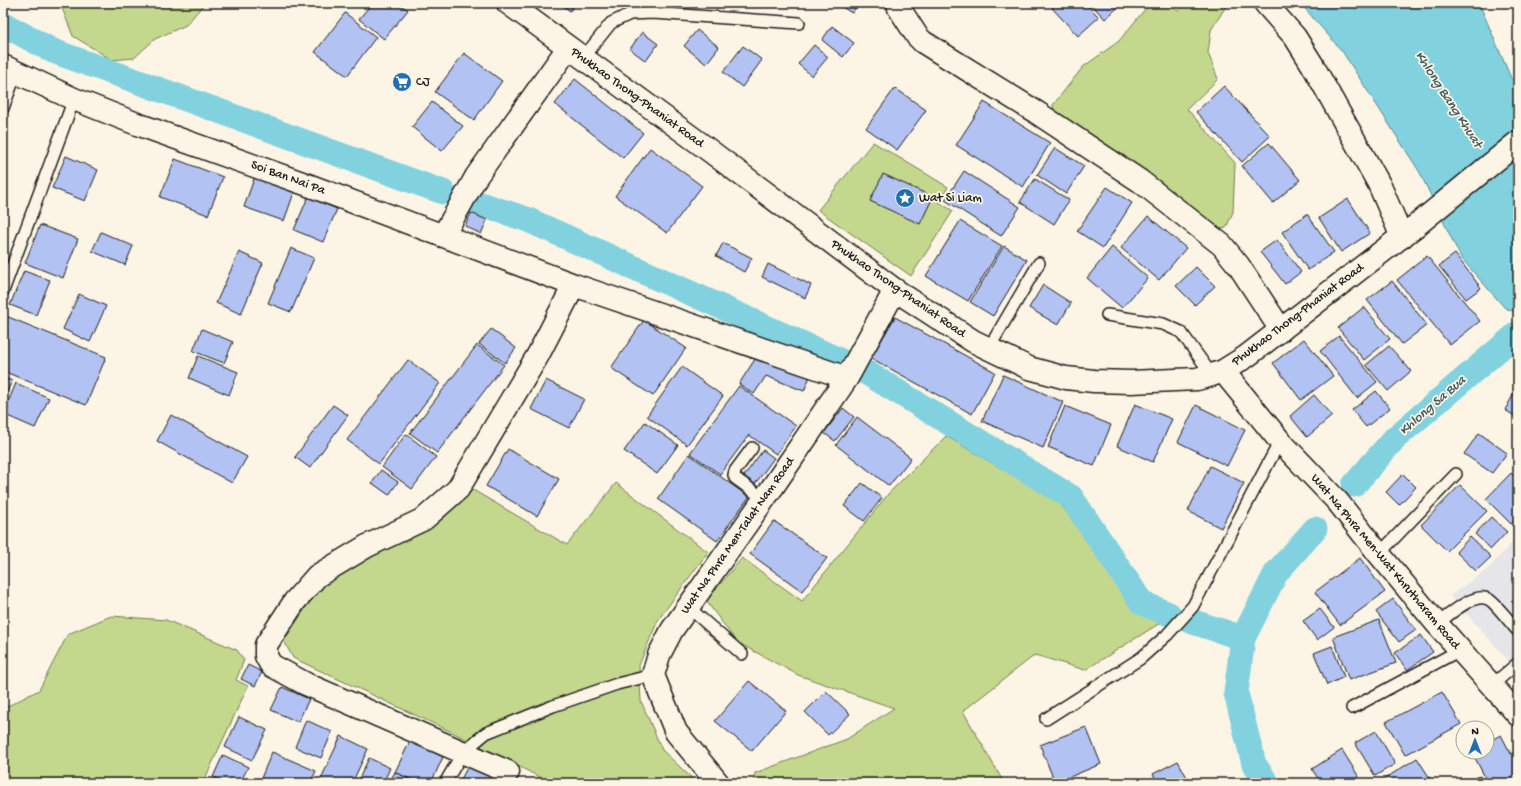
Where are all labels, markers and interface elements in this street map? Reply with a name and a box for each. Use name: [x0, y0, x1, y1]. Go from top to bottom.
street label: Phukhao Thong-Phaniat Road: [567, 44, 708, 152]
water label: Khlong Bang Khuat: [1410, 49, 1487, 153]
supermarket icon: CJ: [391, 71, 413, 93]
place label: CJ: [416, 75, 431, 90]
street label: Soi Ban Nai Pa: [249, 158, 328, 199]
place icon: Wat Si Liam: [894, 187, 916, 209]
place label: Wat Si Liam: [919, 191, 982, 206]
street label: Phukhao Thong-Phaniat Road: [827, 236, 969, 342]
street label: Phukhao Thong-Phaniat Road: [1228, 260, 1368, 370]
water label: Khlong Sa Bua: [1396, 372, 1471, 440]
street label: Wat Na Phra Men-Talat Nam Road: [678, 454, 799, 617]
street label: Wat Na Phra Men-Wat Khrutharam Road: [1307, 471, 1464, 654]
north arrow: [1455, 720, 1495, 760]
text: N: [1471, 726, 1479, 738]

